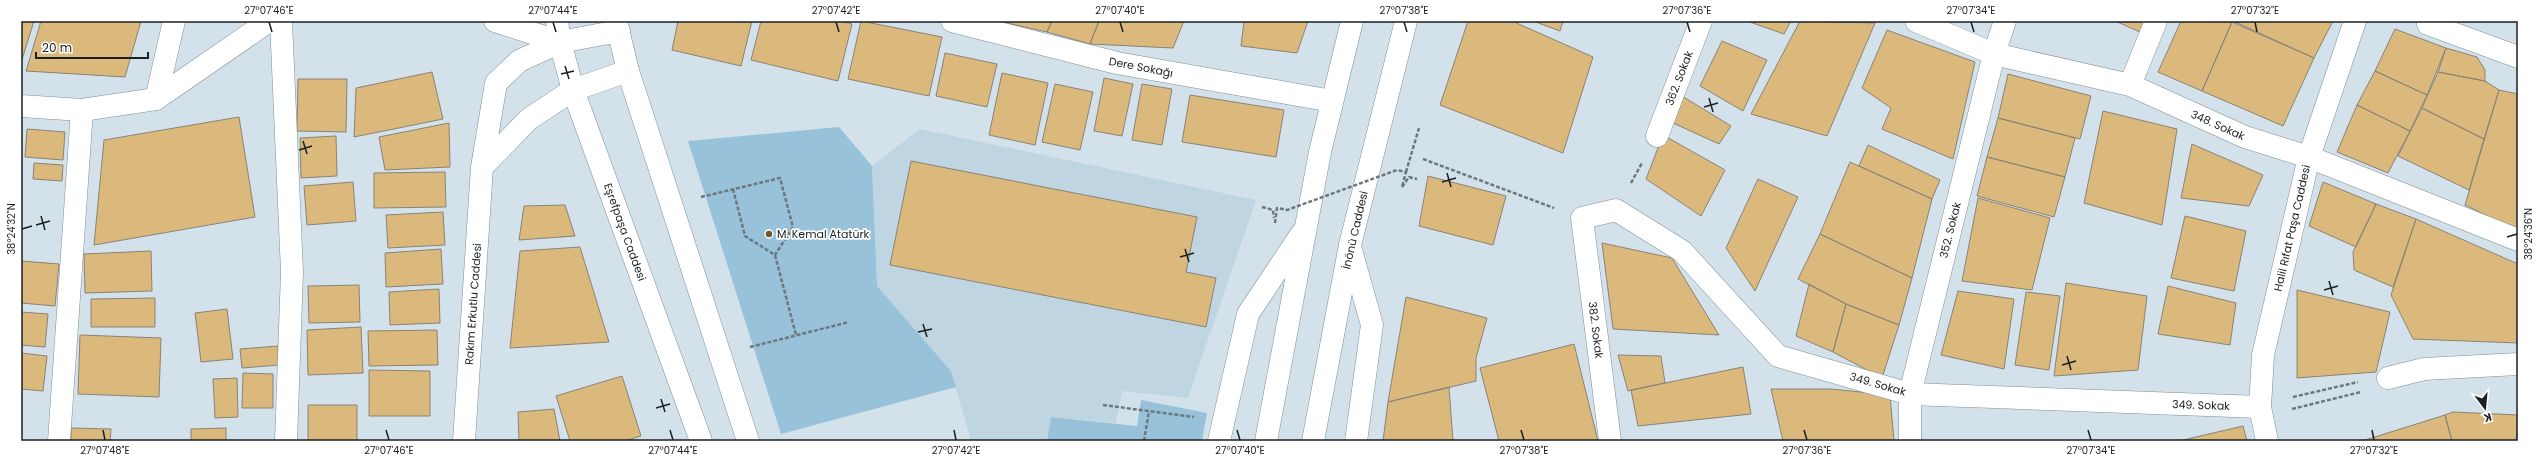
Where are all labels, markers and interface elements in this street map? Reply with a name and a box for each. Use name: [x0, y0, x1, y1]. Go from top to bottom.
text: 27°07'46"E: [244, 3, 294, 18]
text: 27°07'44"E: [528, 3, 578, 18]
text: 27°07'42"E: [812, 3, 860, 18]
text: 27°07'40"E: [1095, 3, 1145, 18]
text: 27°07'38"E: [1380, 3, 1428, 18]
text: 27°07'36"E: [1663, 3, 1711, 18]
text: 27°07'34"E: [1947, 3, 1995, 18]
text: 27°07'32"E: [2231, 3, 2279, 18]
scale bar: [36, 34, 148, 60]
text: 20 m: [42, 39, 72, 56]
street label: 362. Sokak: [1661, 48, 1697, 108]
street label: Dere Sokağı: [1107, 53, 1175, 81]
street label: 348. Sokak: [2188, 106, 2248, 144]
street label: Halil Rıfat Paşa Caddesi: [2270, 163, 2314, 293]
street label: Eşrefpaşa Caddesi: [600, 181, 650, 283]
street label: İnönü Caddesi: [1338, 189, 1372, 271]
street label: 352. Sokak: [1935, 200, 1965, 260]
text: 38°24'32"N: [4, 203, 19, 255]
text: 38°24'36"N: [2521, 208, 2536, 260]
place label: M. Kemal Atatürk: [777, 226, 870, 242]
marker: M. Kemal Atatürk: [764, 229, 774, 239]
street label: Rakım Erkutlu Caddesi: [461, 242, 485, 365]
street label: 382. Sokak: [1585, 301, 1607, 360]
street label: 349. Sokak: [1848, 368, 1908, 400]
north arrow: [2465, 388, 2505, 428]
street label: 349. Sokak: [2172, 396, 2231, 414]
text: K: [2482, 409, 2494, 426]
text: 27°07'48"E: [80, 443, 130, 458]
text: 27°07'46"E: [364, 443, 414, 458]
text: 27°07'44"E: [648, 443, 698, 458]
text: 27°07'42"E: [932, 443, 980, 458]
text: 27°07'40"E: [1215, 443, 1265, 458]
text: 27°07'38"E: [1500, 443, 1548, 458]
text: 27°07'36"E: [1783, 443, 1831, 458]
text: 27°07'34"E: [2067, 443, 2115, 458]
text: 27°07'32"E: [2350, 443, 2398, 458]

